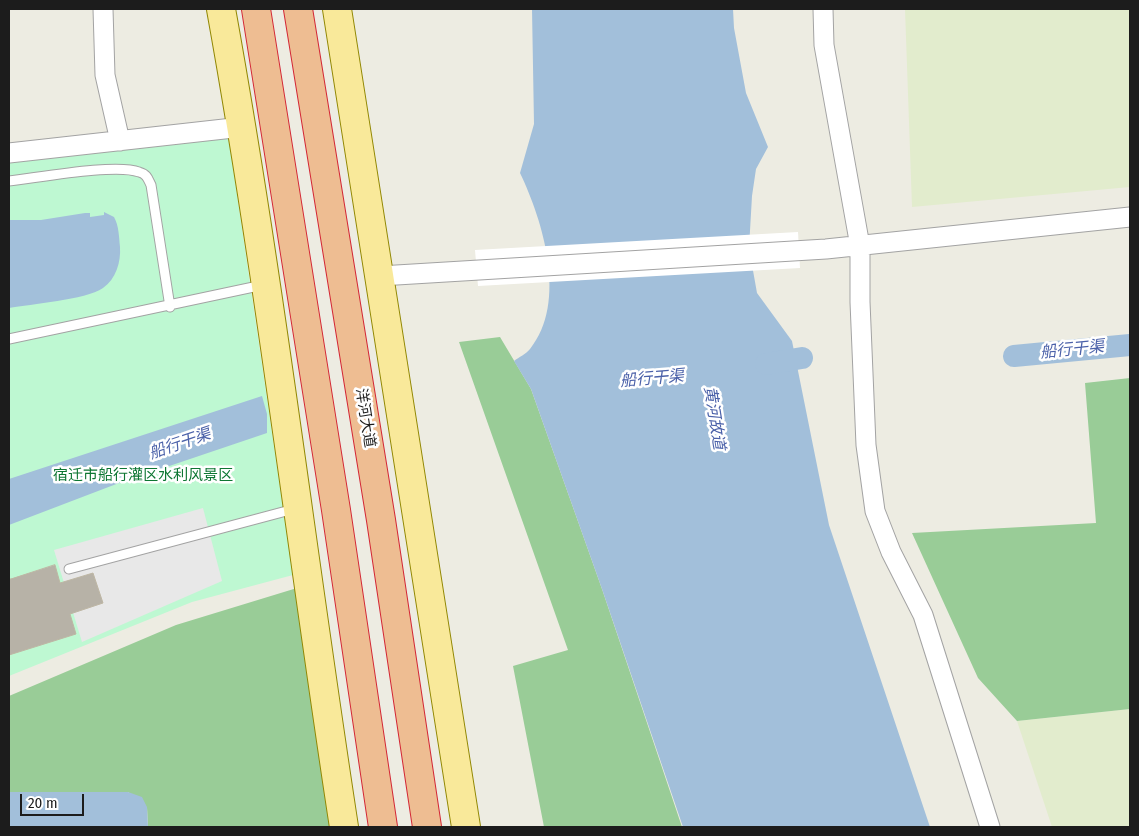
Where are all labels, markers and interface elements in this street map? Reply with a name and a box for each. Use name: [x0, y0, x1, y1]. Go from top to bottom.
water label: 船行干渠: [1039, 337, 1105, 363]
water label: 船行干渠: [619, 367, 685, 391]
water label: 黄河故道: [700, 385, 728, 451]
street label: 洋河大道: [351, 387, 379, 449]
water label: 船行干渠: [147, 425, 213, 463]
park label: 宿迁市船行灌区水利风景区: [53, 467, 233, 485]
scale bar: [22, 784, 86, 816]
text: 20 m: [28, 794, 58, 812]

